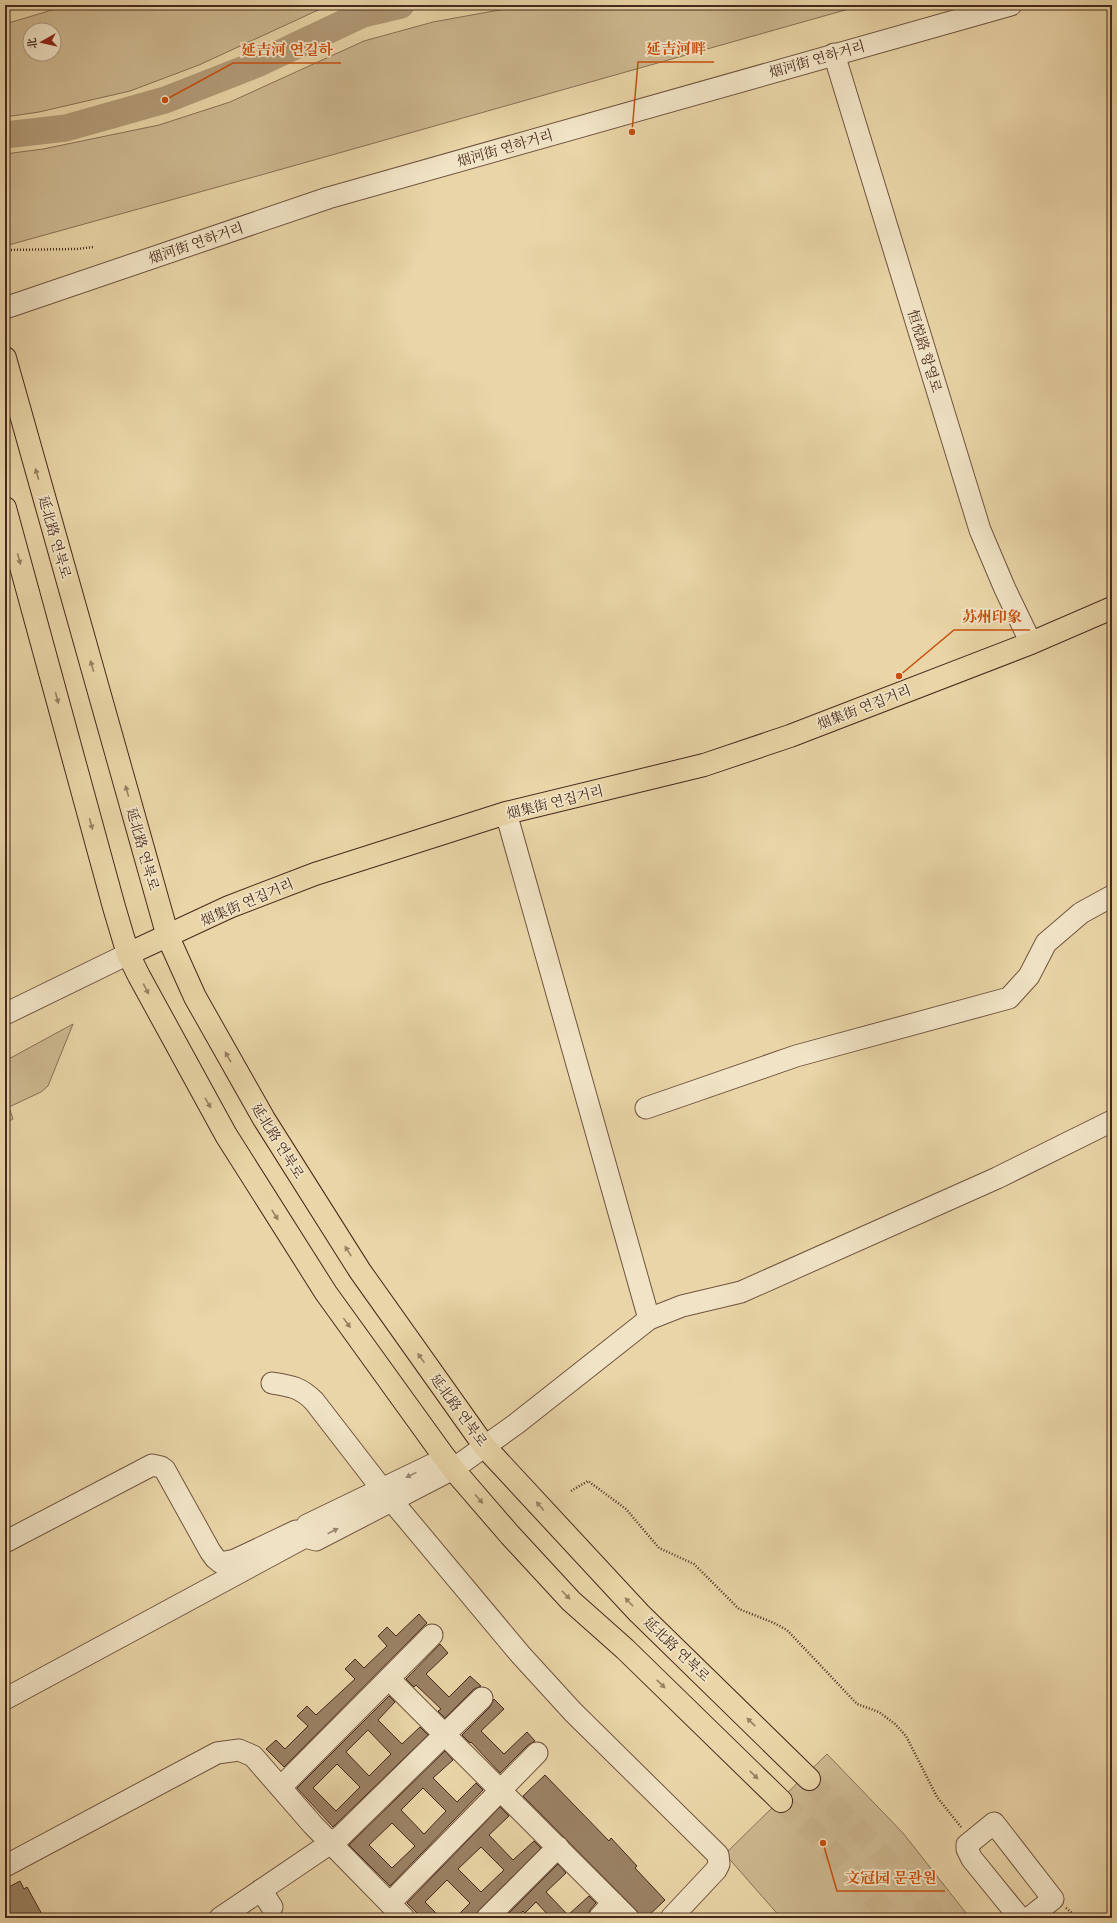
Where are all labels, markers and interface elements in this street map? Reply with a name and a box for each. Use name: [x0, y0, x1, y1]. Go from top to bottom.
north arrow: [22, 22, 62, 62]
callout: 延吉河畔: [638, 35, 714, 62]
callout: 延吉河 연길하: [233, 36, 341, 63]
street label: 烟河街 연하거리: [767, 36, 867, 82]
text: 北: [23, 37, 41, 50]
text: 延吉河畔: [646, 38, 706, 59]
text: 延吉河 연길하: [241, 39, 333, 60]
street label: 烟河街 연하거리: [455, 125, 555, 171]
street label: 烟河街 연하거리: [146, 217, 246, 269]
street label: 恒悦路 항열로: [903, 307, 947, 395]
one-way arrow: [34, 467, 40, 480]
street label: 延北路 연북로: [34, 493, 77, 581]
one-way arrow: [16, 554, 22, 566]
callout: 苏州印象: [954, 603, 1030, 630]
text: 苏州印象: [962, 606, 1022, 627]
one-way arrow: [89, 660, 95, 672]
street label: 烟集街 연집거리: [814, 680, 914, 734]
one-way arrow: [54, 692, 60, 704]
street label: 烟集街 연집거리: [504, 780, 606, 824]
one-way arrow: [124, 785, 130, 797]
street label: 延北路 연북로: [122, 805, 165, 893]
one-way arrow: [88, 818, 94, 830]
street label: 烟集街 연집거리: [197, 873, 297, 931]
one-way arrow: [142, 984, 149, 995]
one-way arrow: [224, 1051, 231, 1063]
one-way arrow: [205, 1097, 212, 1109]
street label: 延北路 연북로: [247, 1099, 309, 1183]
one-way arrow: [271, 1210, 279, 1220]
one-way arrow: [344, 1245, 351, 1257]
one-way arrow: [343, 1318, 351, 1328]
one-way arrow: [417, 1353, 425, 1363]
street label: 延北路 연북로: [426, 1369, 493, 1451]
one-way arrow: [405, 1472, 416, 1478]
one-way arrow: [474, 1494, 483, 1504]
one-way arrow: [536, 1501, 545, 1511]
one-way arrow: [327, 1528, 339, 1535]
one-way arrow: [561, 1590, 571, 1600]
one-way arrow: [624, 1597, 633, 1607]
street label: 延北路 연북로: [639, 1612, 715, 1686]
one-way arrow: [656, 1679, 666, 1689]
one-way arrow: [746, 1717, 756, 1727]
one-way arrow: [749, 1770, 759, 1780]
callout: 文冠园 문관원: [837, 1864, 945, 1891]
text: 文冠园 문관원: [845, 1867, 937, 1888]

